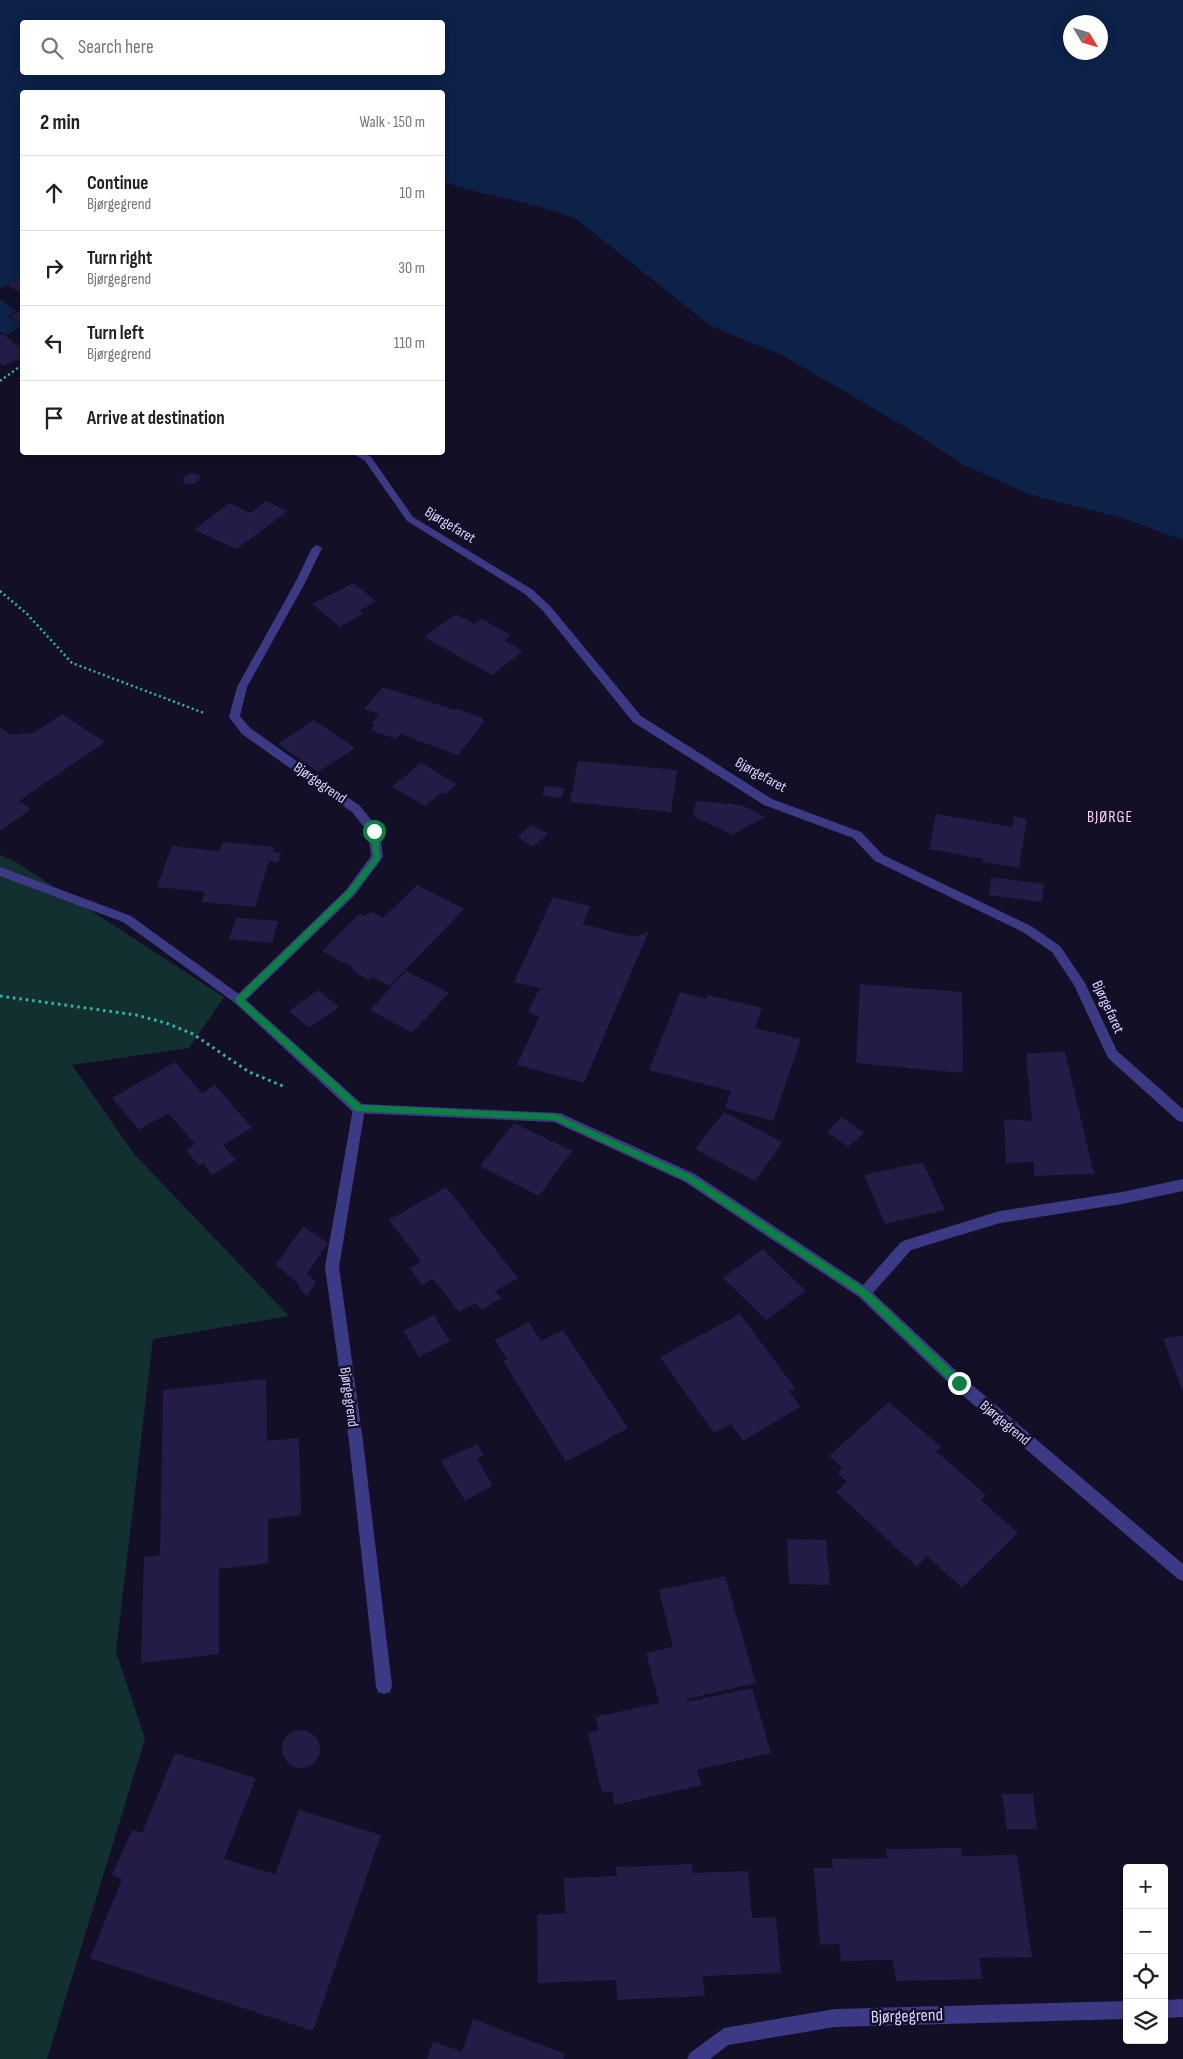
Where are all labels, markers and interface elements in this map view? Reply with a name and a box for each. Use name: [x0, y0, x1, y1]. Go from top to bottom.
north arrow: [1063, 15, 1108, 60]
search box: [20, 20, 445, 75]
icon: search: [38, 34, 66, 62]
text: Search here: [78, 36, 154, 59]
text: 2 min: [40, 110, 80, 135]
text: Walk · 150 m: [360, 113, 425, 132]
text: Continue: [87, 172, 148, 195]
icon: ahead: [40, 179, 68, 207]
text: 10 m: [399, 184, 425, 203]
text: Bjørgegrend: [87, 195, 151, 214]
text: Turn right: [87, 247, 152, 270]
icon: right: [40, 254, 68, 282]
text: 30 m: [398, 259, 425, 278]
text: Bjørgegrend: [87, 270, 151, 289]
text: Turn left: [87, 322, 144, 345]
icon: left: [40, 329, 68, 357]
text: 110 m: [394, 334, 425, 353]
text: Bjørgegrend: [87, 345, 151, 364]
icon: arrive: [40, 404, 68, 432]
text: Arrive at destination: [87, 407, 225, 430]
street label: Bjørgefaret: [421, 502, 479, 548]
street label: Bjørgefaret: [732, 753, 790, 797]
street label: Bjørgegrend: [290, 758, 350, 808]
district label: BJØRGE: [1087, 808, 1133, 827]
route start: [363, 820, 386, 843]
street label: Bjørgefaret: [1088, 978, 1129, 1037]
street label: Bjørgegrend: [335, 1366, 363, 1428]
route end: [948, 1372, 971, 1395]
street label: Bjørgegrend: [976, 1396, 1034, 1450]
map controls: [1123, 1864, 1168, 2044]
button: +: [1123, 1864, 1168, 1909]
button: −: [1123, 1909, 1168, 1954]
button: locate: [1123, 1954, 1168, 1999]
button: layers: [1123, 1999, 1168, 2044]
street label: Bjørgegrend: [871, 2004, 943, 2028]

